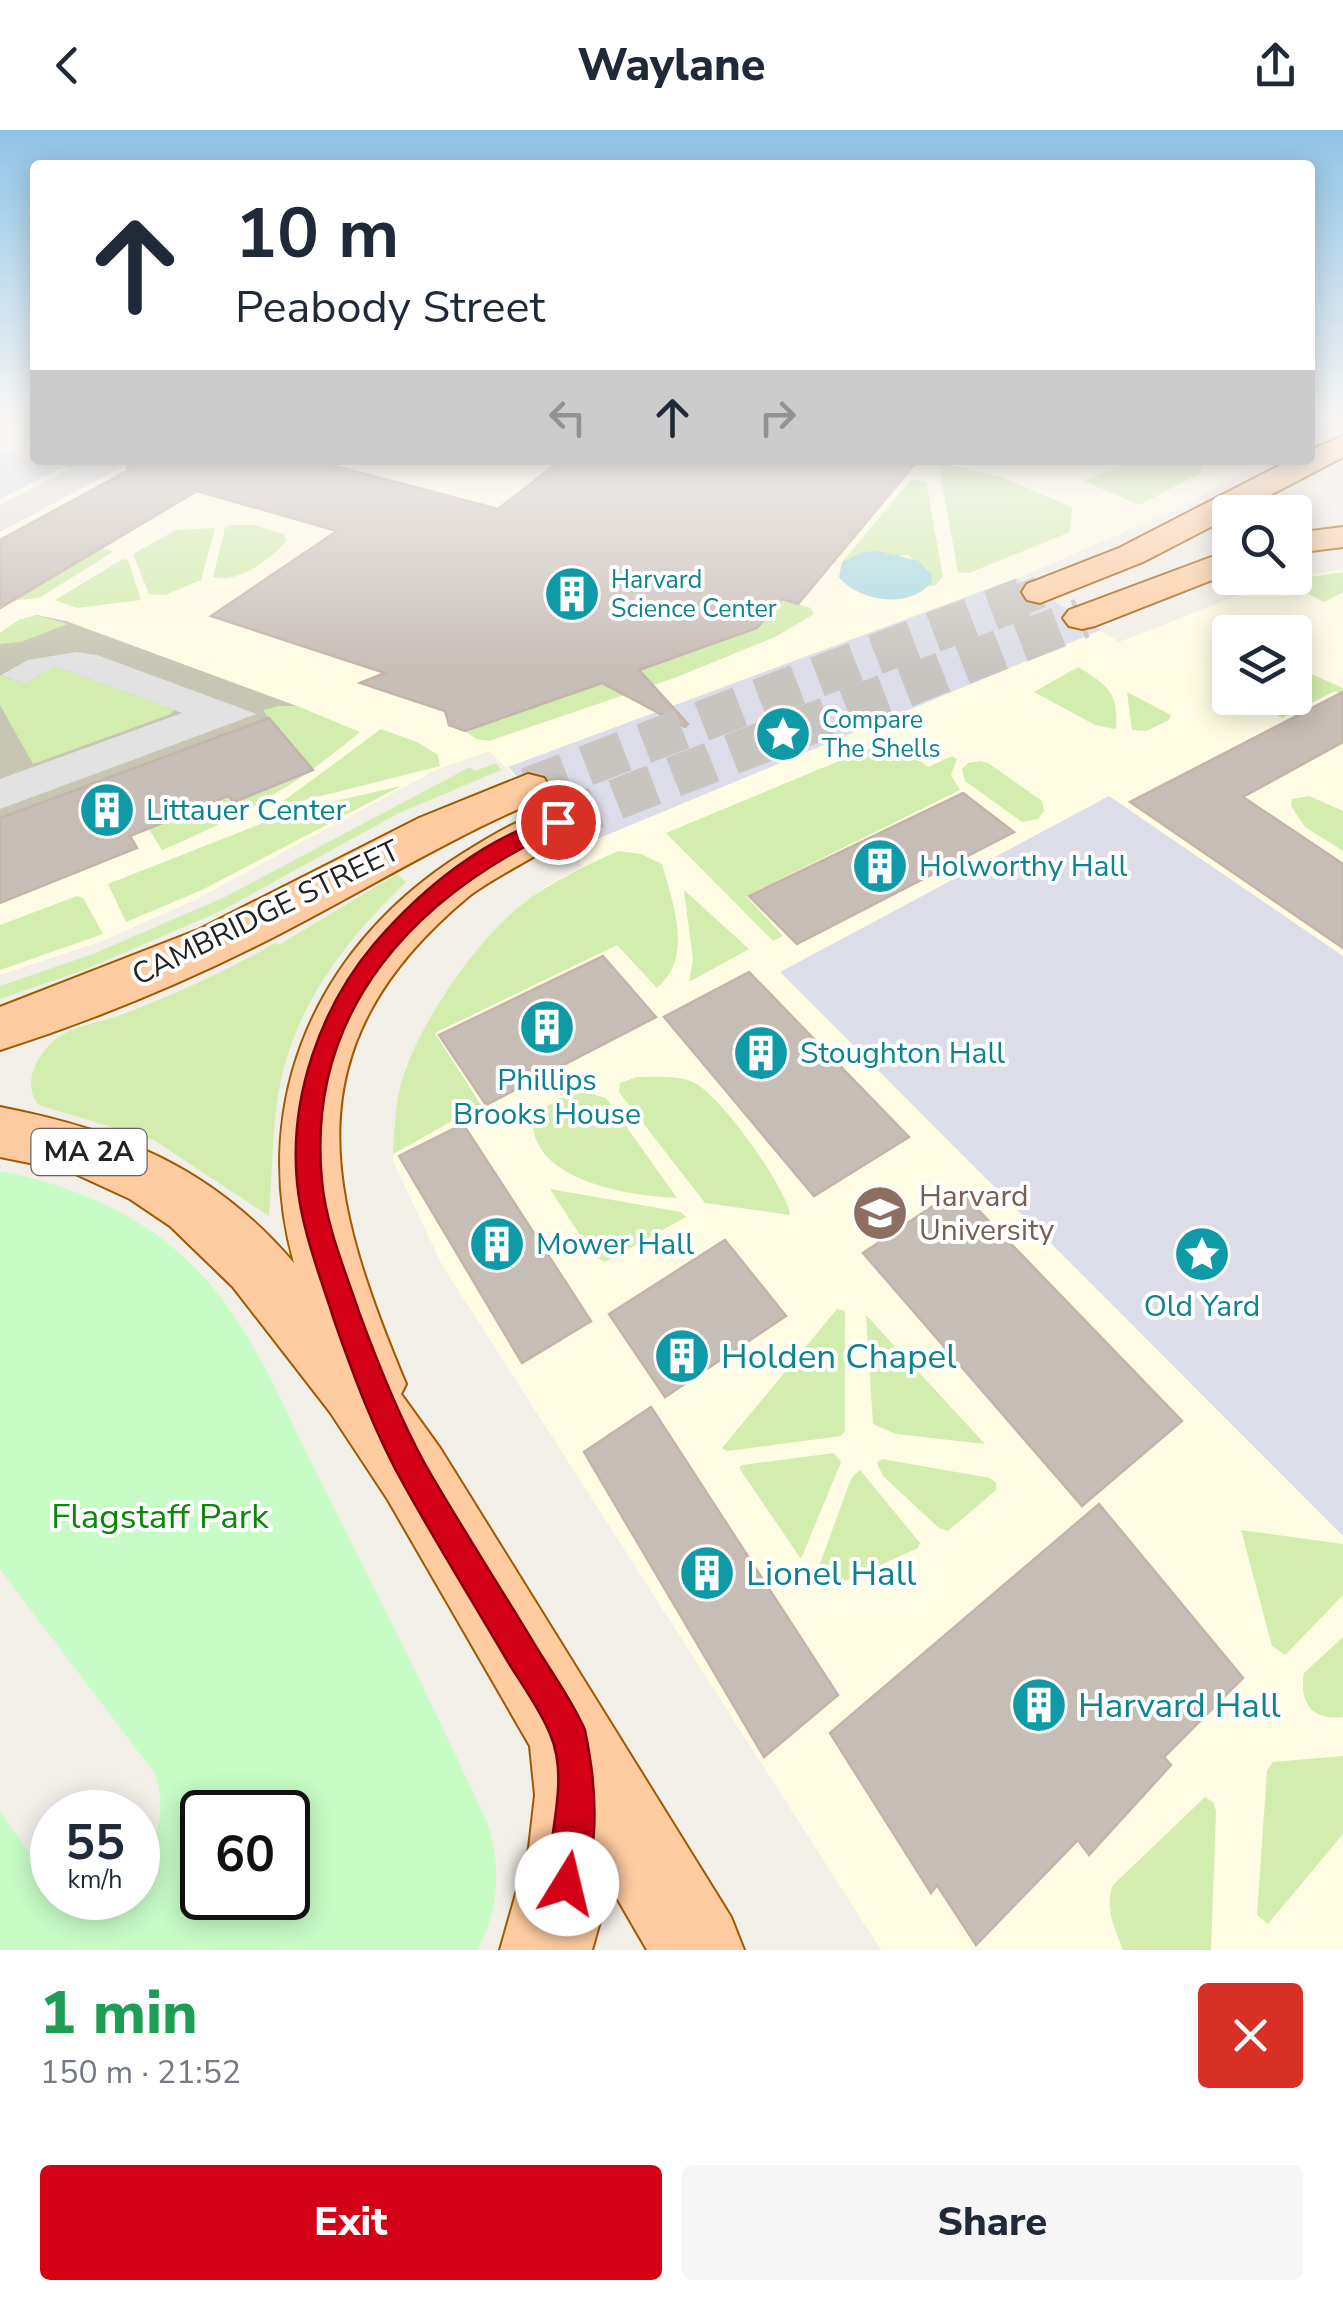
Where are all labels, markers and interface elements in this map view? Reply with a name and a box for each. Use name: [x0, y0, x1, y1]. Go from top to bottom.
text: Waylane: [578, 35, 766, 96]
icon: back: [40, 38, 95, 93]
icon: share: [1248, 38, 1303, 93]
text: 10 m: [235, 186, 399, 282]
icon: ahead: [70, 200, 200, 330]
text: Peabody Street: [235, 277, 545, 338]
icon: left: [540, 390, 595, 445]
icon: ahead: [645, 390, 700, 445]
icon: right: [750, 390, 805, 445]
map controls: [1212, 495, 1312, 715]
button: search: [1212, 495, 1312, 595]
place label: Harvard Science Center: [611, 563, 777, 626]
building icon: Harvard Science Center: [542, 564, 602, 624]
button: layers: [1212, 615, 1312, 715]
place label: Compare The Shells: [822, 703, 941, 766]
place icon: Compare The Shells: [753, 704, 813, 764]
building icon: Littauer Center: [77, 780, 137, 840]
pin: [516, 780, 601, 865]
place label: Littauer Center: [146, 790, 346, 831]
icon: arrive: [531, 795, 586, 850]
street label: CAMBRIDGE STREET: [125, 830, 407, 996]
building icon: Holworthy Hall: [850, 836, 910, 896]
place label: Holworthy Hall: [919, 846, 1127, 887]
building icon: Phillips Brooks House: [517, 997, 577, 1057]
building icon: Stoughton Hall: [731, 1023, 791, 1083]
place label: Stoughton Hall: [800, 1033, 1005, 1074]
place label: Phillips Brooks House: [453, 1060, 641, 1135]
road number: MA 2A: [32, 1129, 146, 1175]
place label: Harvard University: [919, 1176, 1055, 1251]
school or university icon: Harvard University: [850, 1183, 910, 1243]
building icon: Mower Hall: [467, 1214, 527, 1274]
place label: Mower Hall: [536, 1224, 694, 1265]
place icon: Old Yard: [1172, 1224, 1232, 1284]
place label: Old Yard: [1144, 1286, 1260, 1327]
building icon: Holden Chapel: [652, 1326, 712, 1386]
place label: Holden Chapel: [721, 1333, 957, 1380]
park label: Flagstaff Park: [51, 1493, 269, 1540]
building icon: Lionel Hall: [677, 1543, 737, 1603]
place label: Lionel Hall: [746, 1550, 917, 1597]
building icon: Harvard Hall: [1009, 1675, 1069, 1735]
place label: Harvard Hall: [1078, 1682, 1281, 1729]
speed limit sign: 60: [180, 1790, 310, 1920]
text: 55: [65, 1808, 125, 1877]
position arrow: [515, 1832, 619, 1936]
text: km/h: [67, 1863, 123, 1897]
text: 1 min: [40, 1972, 198, 2054]
button: close: [1198, 1983, 1303, 2088]
text: 150 m · 21:52: [40, 2051, 241, 2094]
button: Exit: [40, 2165, 662, 2280]
button: Share: [682, 2165, 1303, 2280]

